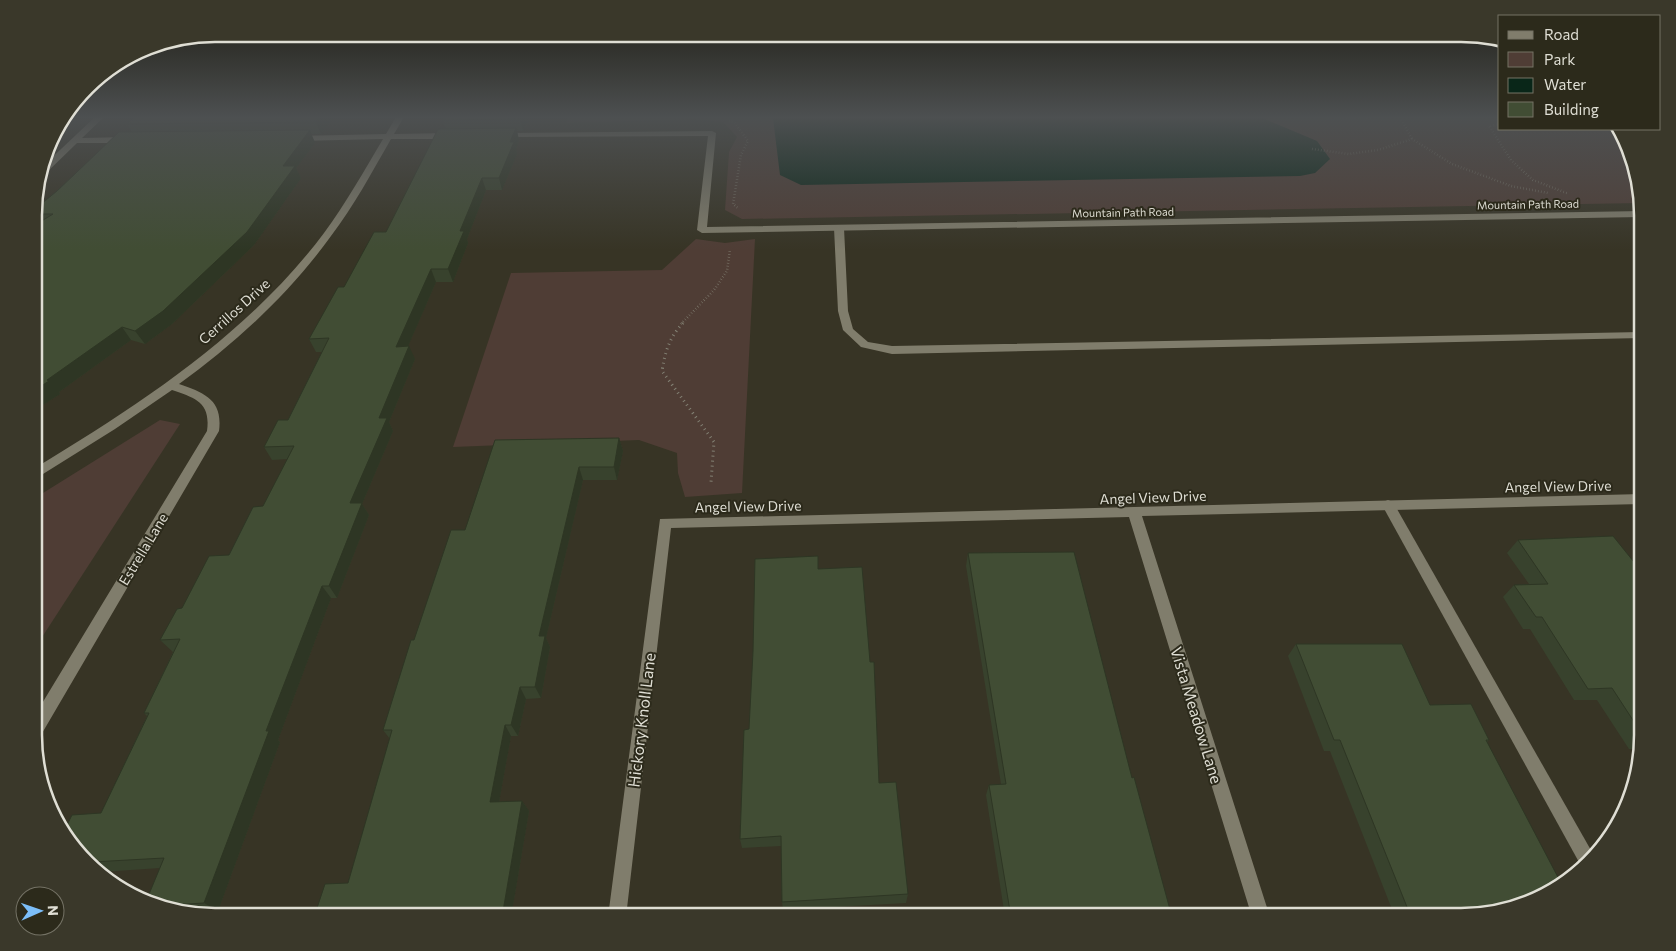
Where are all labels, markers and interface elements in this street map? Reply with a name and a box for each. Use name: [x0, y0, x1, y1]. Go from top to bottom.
legend: [1498, 15, 1661, 130]
text: Road: [1544, 25, 1579, 43]
text: Park: [1544, 50, 1575, 68]
text: Water: [1544, 75, 1586, 93]
text: Building: [1544, 100, 1599, 118]
street label: Mountain Path Road: [1477, 197, 1579, 211]
street label: Mountain Path Road: [1072, 205, 1174, 219]
street label: Cerrillos Drive: [195, 275, 273, 347]
street label: Angel View Drive: [1504, 477, 1612, 495]
street label: Angel View Drive: [1099, 487, 1207, 507]
street label: Angel View Drive: [694, 497, 802, 515]
street label: Estrella Lane: [115, 510, 171, 588]
street label: Vista Meadow Lane: [1167, 644, 1227, 786]
street label: Hickory Knoll Lane: [623, 652, 659, 788]
north arrow: [15, 886, 65, 936]
text: N: [45, 905, 62, 916]

